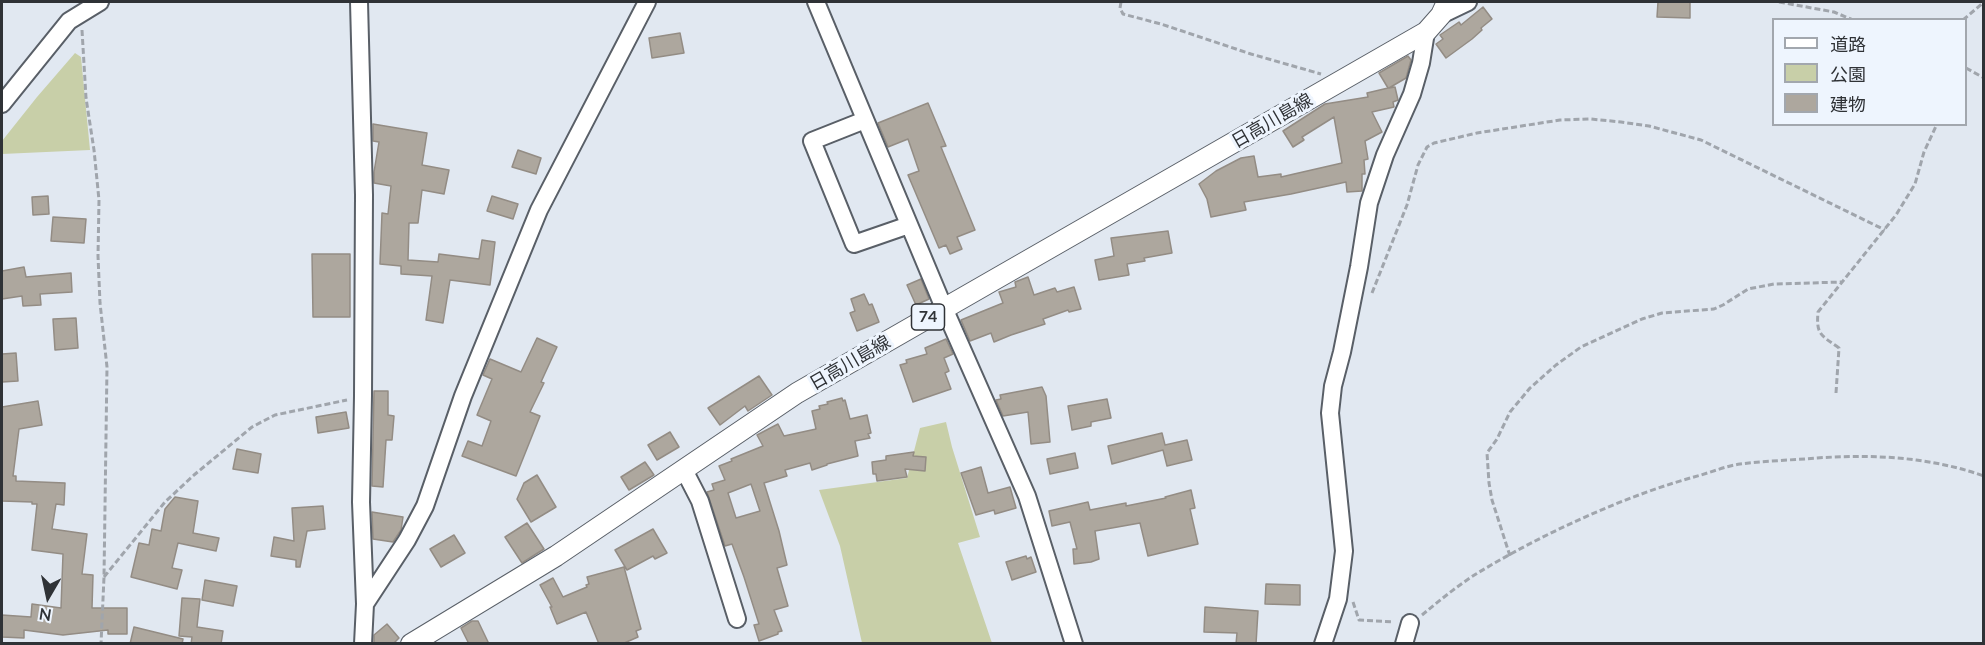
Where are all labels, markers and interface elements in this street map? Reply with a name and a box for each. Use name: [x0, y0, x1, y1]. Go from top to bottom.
legend: [1772, 18, 1967, 126]
text: 道路: [1830, 33, 1866, 55]
text: 公園: [1830, 63, 1866, 85]
street label: 日高川島線: [1228, 89, 1316, 153]
text: 建物: [1830, 93, 1866, 115]
road number: 74: [912, 304, 944, 330]
street label: 日高川島線: [806, 331, 894, 395]
north arrow: [18, 567, 78, 627]
text: N: [38, 605, 53, 626]

